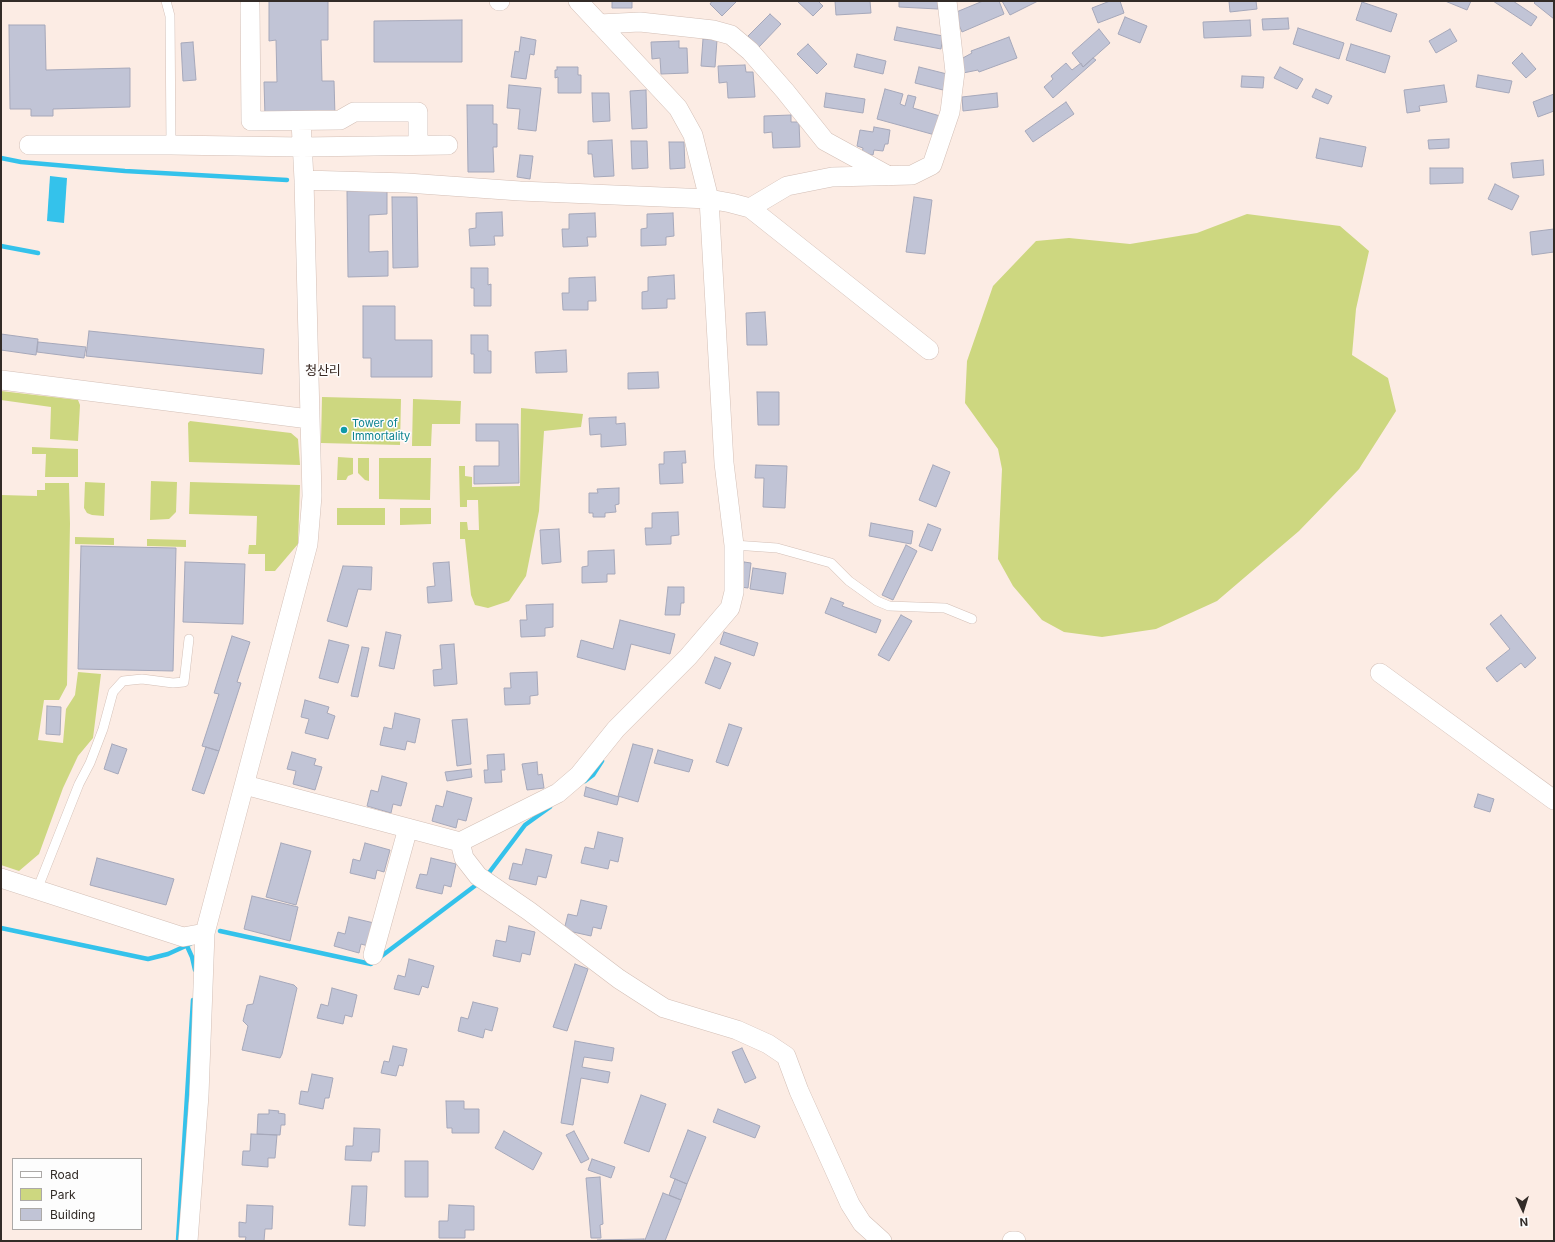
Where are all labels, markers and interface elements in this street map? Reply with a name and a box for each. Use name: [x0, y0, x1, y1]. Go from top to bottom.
district label: 청산리: [305, 363, 341, 379]
place label: Tower of Immortality: [352, 417, 410, 443]
marker: Tower of Immortality: [339, 425, 349, 435]
legend: [12, 1158, 142, 1230]
text: Road: [50, 1167, 79, 1182]
text: Park: [50, 1187, 76, 1202]
north arrow: [1503, 1190, 1543, 1230]
text: Building: [50, 1207, 95, 1222]
text: N: [1519, 1215, 1529, 1229]

